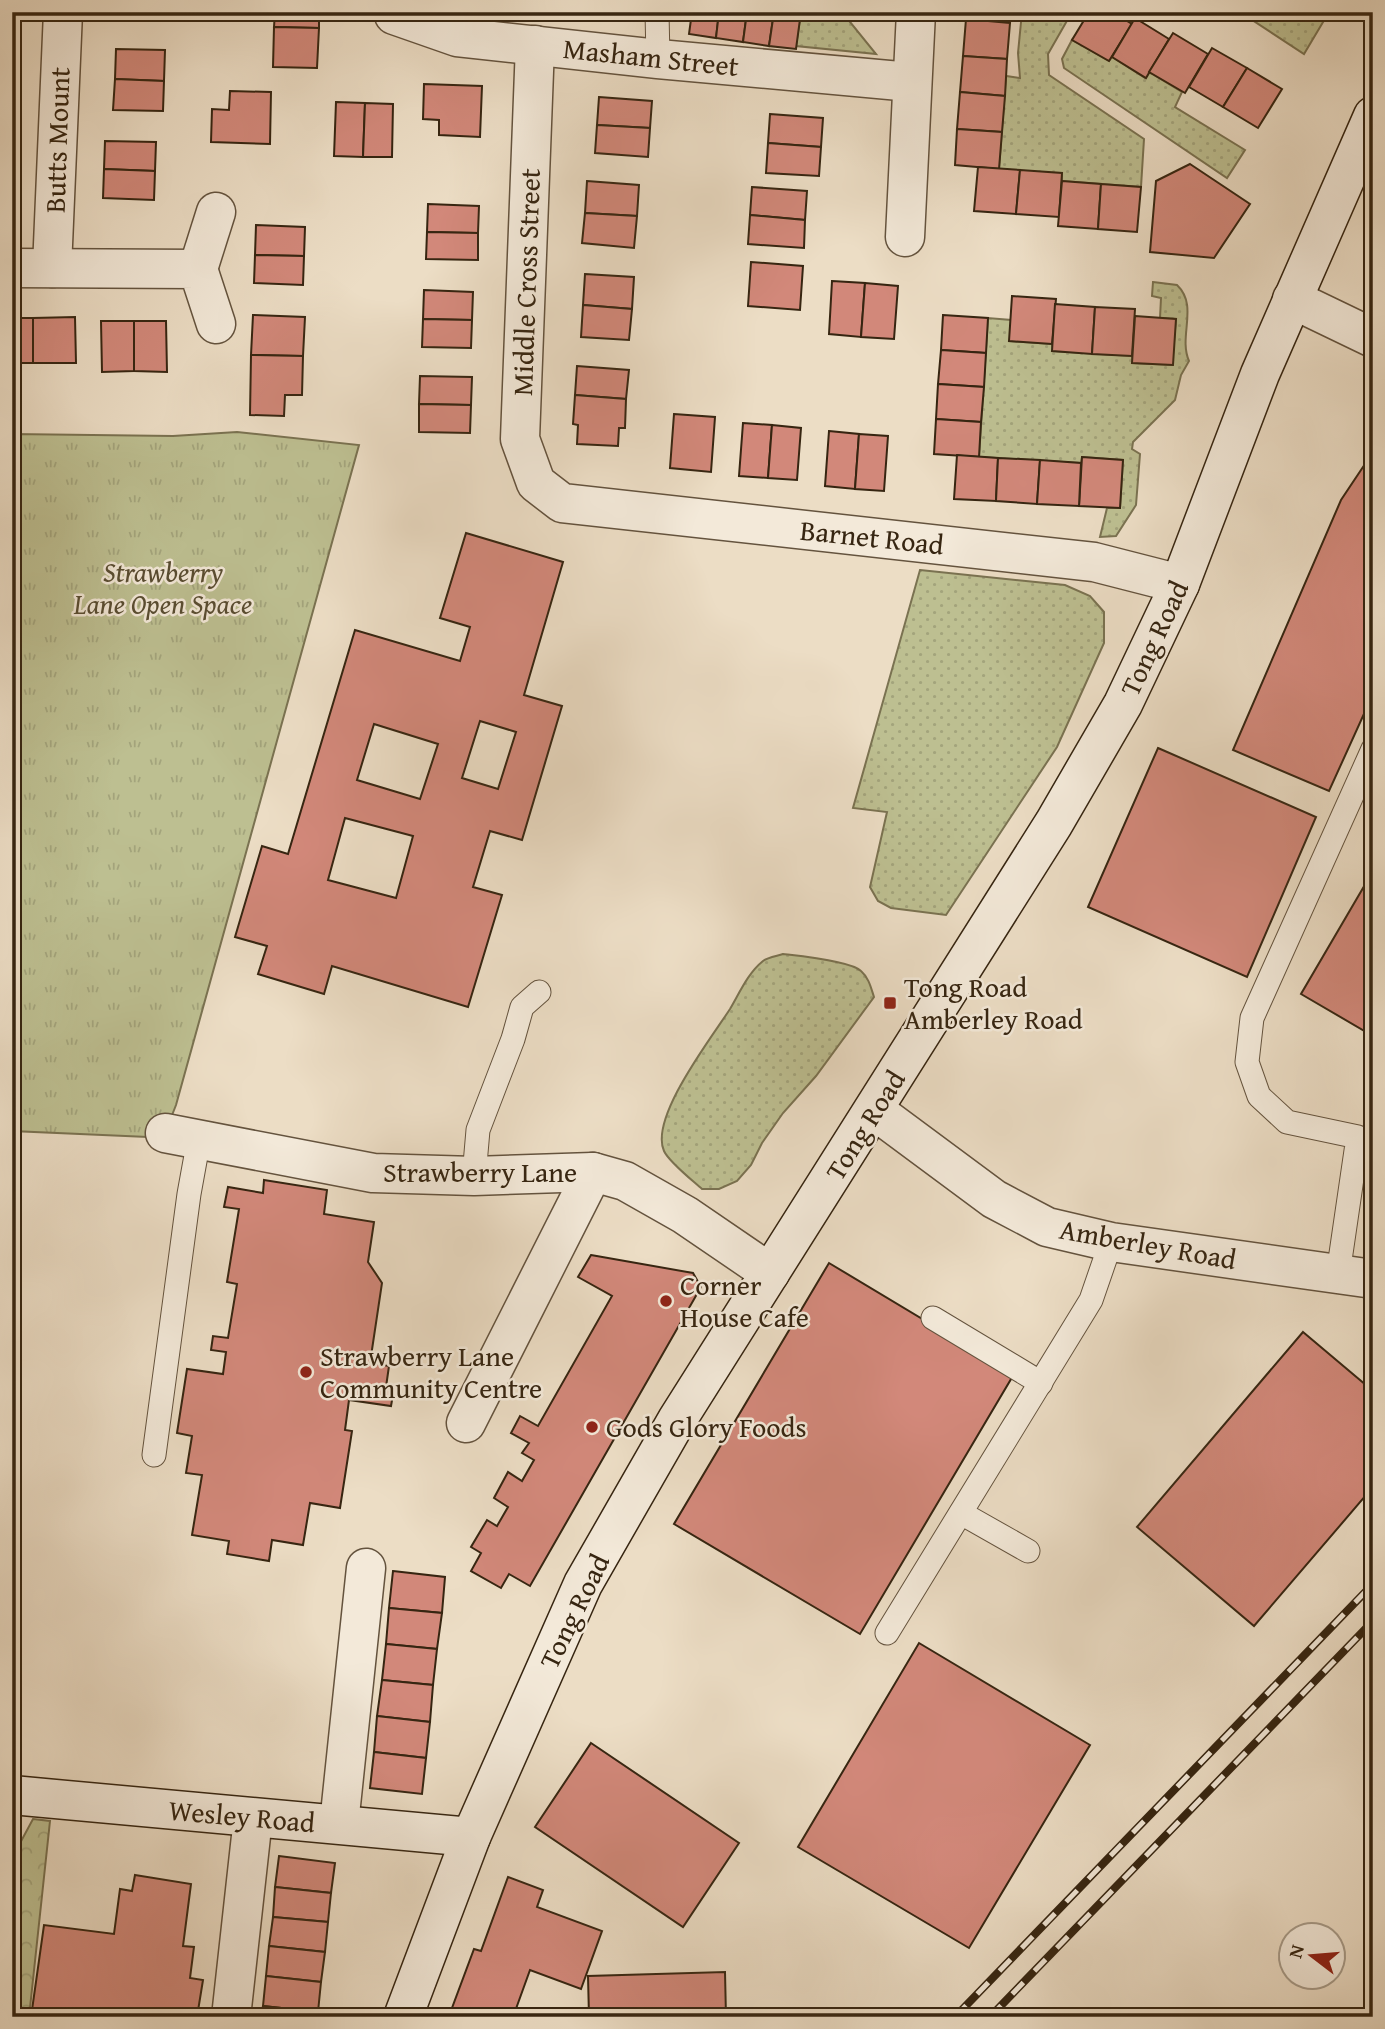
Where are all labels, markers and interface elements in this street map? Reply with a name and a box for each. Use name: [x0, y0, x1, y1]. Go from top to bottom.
street label: Masham Street: [561, 27, 741, 86]
street label: Butts Mount: [33, 66, 80, 214]
street label: Middle Cross Street: [501, 167, 550, 396]
street label: Barnet Road: [798, 509, 946, 564]
park label: Strawberry Lane Open Space: [73, 551, 252, 624]
street label: Tong Road: [1109, 573, 1198, 702]
place label: Tong Road Amberley Road: [904, 966, 1083, 1039]
marker: Tong Road Amberley Road: [882, 995, 898, 1011]
street label: Tong Road: [815, 1062, 915, 1188]
street label: Strawberry Lane: [383, 1151, 577, 1192]
street label: Amberley Road: [1057, 1208, 1240, 1279]
place label: Corner House Cafe: [680, 1264, 809, 1337]
marker: Corner House Cafe: [658, 1293, 674, 1309]
place label: Strawberry Lane Community Centre: [320, 1335, 542, 1408]
marker: Strawberry Lane Community Centre: [298, 1364, 314, 1380]
place label: Gods Glory Foods: [606, 1406, 807, 1447]
marker: Gods Glory Foods: [584, 1419, 600, 1435]
street label: Tong Road: [528, 1546, 619, 1675]
street label: Wesley Road: [167, 1789, 317, 1842]
north arrow: [1276, 1920, 1346, 1990]
text: N: [1280, 1941, 1311, 1961]

